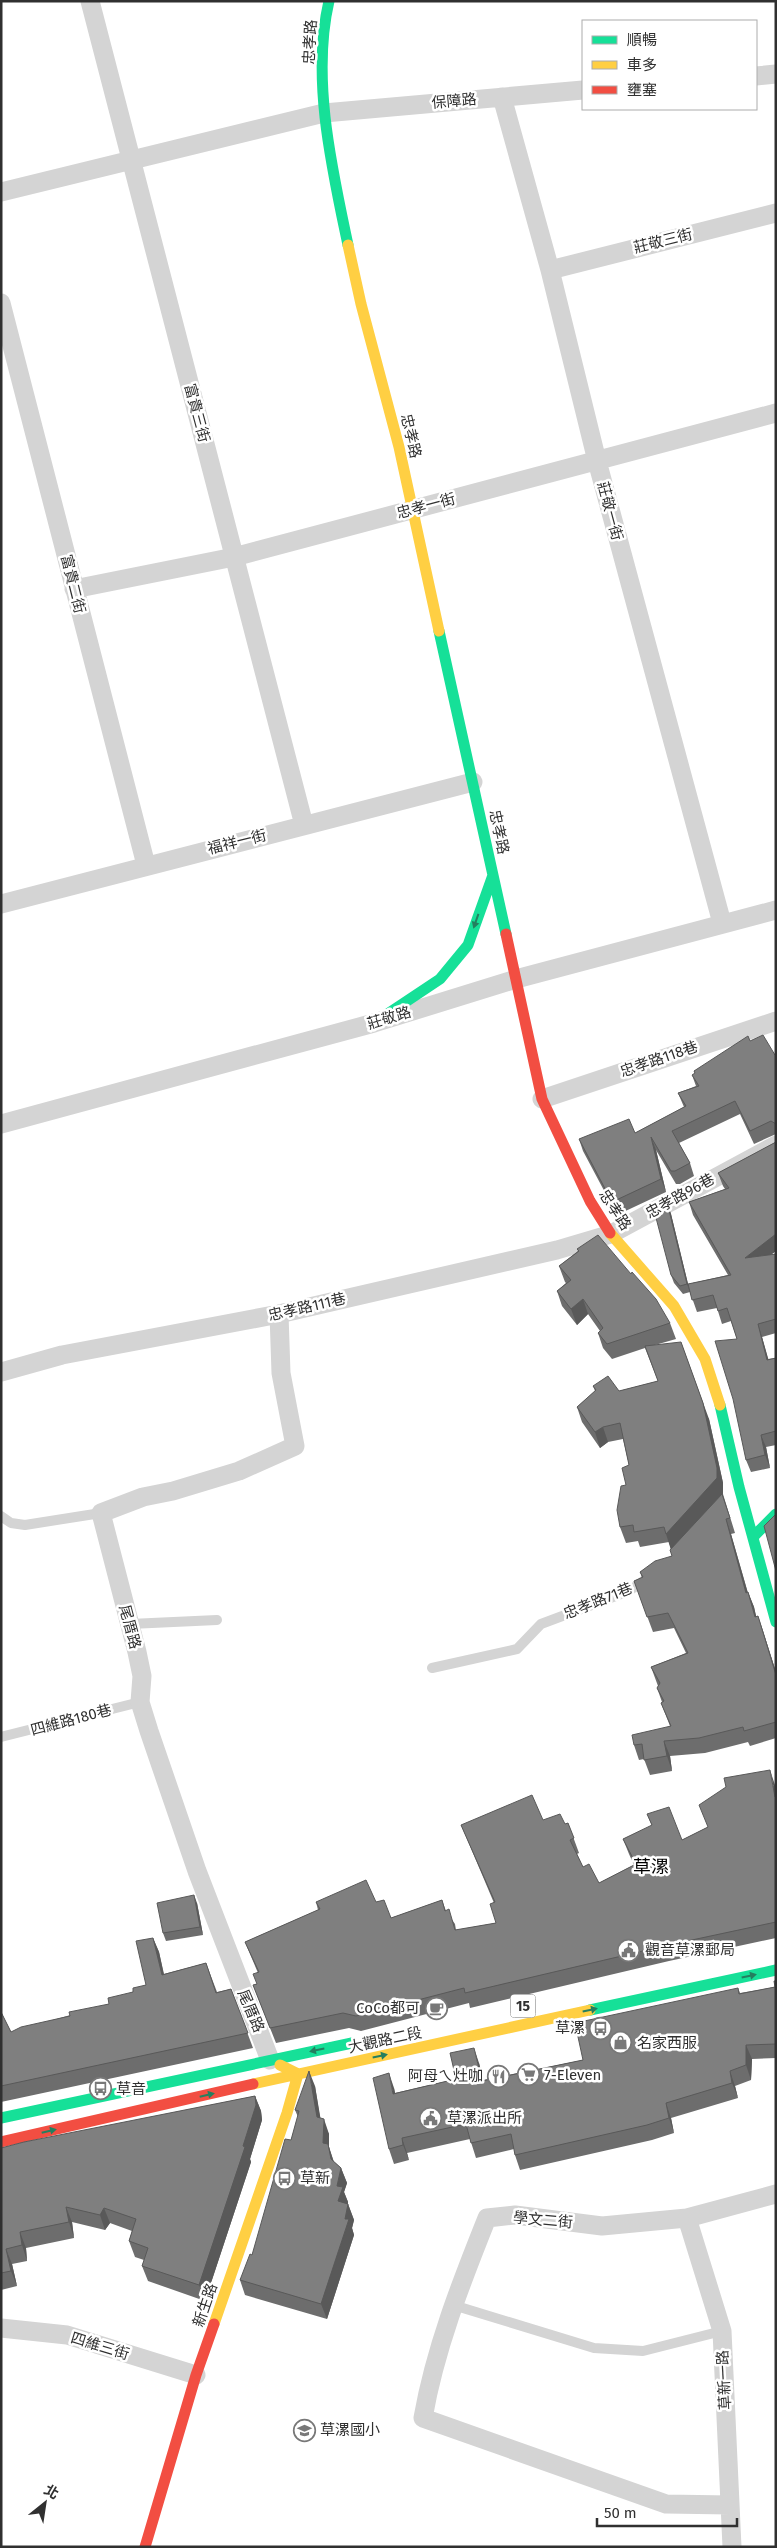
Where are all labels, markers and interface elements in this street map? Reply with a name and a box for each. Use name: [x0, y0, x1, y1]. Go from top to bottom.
street label: 忠孝路: [300, 19, 320, 65]
legend: [582, 20, 757, 110]
text: 順暢: [627, 31, 657, 49]
text: 車多: [627, 56, 657, 74]
text: 壅塞: [627, 81, 657, 99]
street label: 保障路: [431, 90, 477, 112]
street label: 莊敬三街: [632, 225, 694, 257]
street label: 富貴三街: [181, 382, 213, 444]
street label: 忠孝路: [397, 412, 425, 460]
street label: 莊敬一街: [594, 480, 626, 542]
street label: 忠孝一街: [395, 490, 457, 522]
street label: 富貴二街: [57, 553, 89, 615]
street label: 忠孝路: [486, 808, 512, 856]
street label: 福祥一街: [206, 826, 268, 858]
one-way arrow: [472, 913, 479, 928]
street label: 莊敬路: [365, 1003, 413, 1033]
street label: 忠孝路118巷: [618, 1037, 700, 1081]
street label: 忠孝路96巷: [642, 1170, 718, 1222]
street label: 忠孝路: [595, 1186, 635, 1234]
street label: 忠孝路111巷: [266, 1289, 348, 1325]
street label: 忠孝路71巷: [561, 1579, 635, 1623]
street label: 尾厝路: [115, 1603, 145, 1651]
street label: 四維路180巷: [29, 1701, 113, 1739]
district label: 草漯: [633, 1856, 669, 1878]
public building icon: 觀音草漯郵局: [617, 1938, 641, 1962]
place label: 觀音草漯郵局: [645, 1941, 735, 1959]
one-way arrow: [741, 1972, 757, 1980]
street label: 尾厝路: [234, 1987, 268, 2035]
road number: 15: [510, 1994, 536, 2018]
cafe icon: CoCo都可: [424, 1996, 448, 2020]
place label: CoCo都可: [356, 1999, 420, 2017]
one-way arrow: [583, 2006, 599, 2014]
bus stop icon: 草漯: [589, 2016, 613, 2040]
place label: 草漯: [555, 2019, 585, 2037]
street label: 大觀路二段: [346, 2023, 424, 2057]
shop icon: 名家西服: [609, 2031, 633, 2055]
place label: 名家西服: [637, 2034, 697, 2052]
one-way arrow: [310, 2046, 325, 2054]
one-way arrow: [373, 2052, 388, 2060]
supermarket icon: 7-Eleven: [516, 2063, 540, 2087]
restaurant icon: 阿母ㄟ灶咖: [487, 2064, 511, 2088]
place label: 7-Eleven: [544, 2066, 601, 2084]
place label: 阿母ㄟ灶咖: [408, 2067, 483, 2085]
bus stop icon: 草音: [88, 2077, 112, 2101]
place label: 草音: [116, 2080, 146, 2098]
one-way arrow: [200, 2091, 215, 2099]
public building icon: 草漯派出所: [419, 2106, 443, 2130]
place label: 草漯派出所: [447, 2109, 522, 2127]
one-way arrow: [41, 2127, 57, 2135]
bus stop icon: 草新: [272, 2166, 296, 2190]
place label: 草新: [300, 2169, 330, 2187]
street label: 學文二街: [512, 2208, 574, 2232]
street label: 新生路: [189, 2281, 221, 2329]
street label: 四維三街: [69, 2329, 131, 2363]
street label: 草新一路: [713, 2350, 735, 2410]
school or university icon: 草漯國小: [292, 2418, 316, 2442]
place label: 草漯國小: [320, 2421, 380, 2439]
north arrow: [20, 2478, 70, 2528]
text: 北: [41, 2481, 62, 2503]
scale bar: [597, 2496, 737, 2528]
text: 50 m: [604, 2504, 637, 2522]

